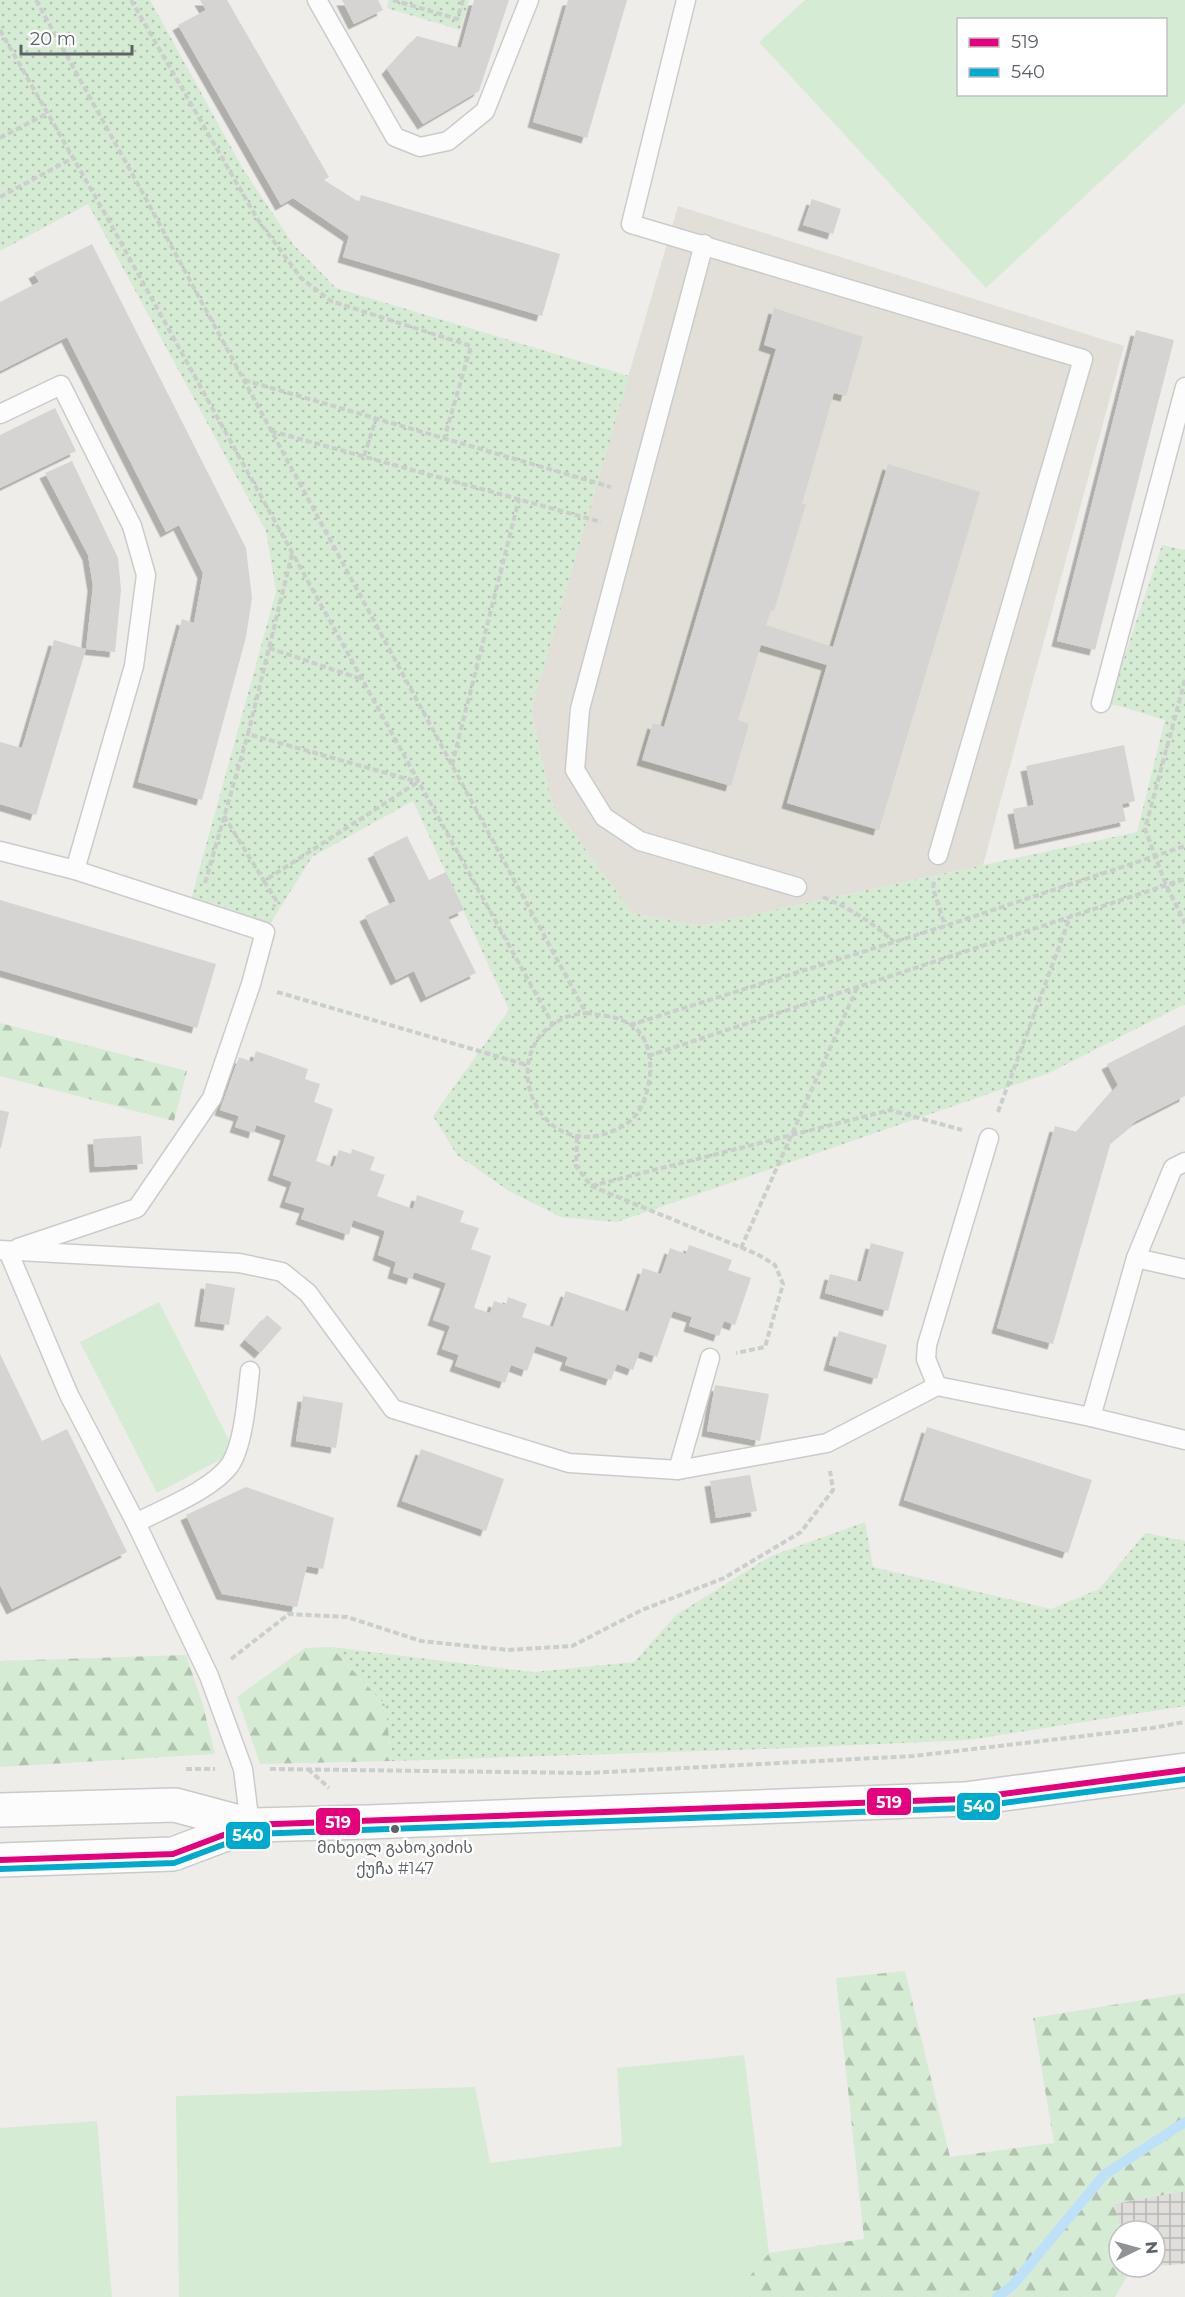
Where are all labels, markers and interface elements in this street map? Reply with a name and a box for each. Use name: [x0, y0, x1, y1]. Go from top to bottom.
scale bar: [21, 18, 132, 56]
legend: [957, 18, 1167, 96]
text: 20 m: [30, 28, 76, 50]
text: 519: [1011, 31, 1039, 53]
text: 540: [1011, 61, 1045, 83]
line badge: 519: [866, 1787, 912, 1816]
line badge: 540: [956, 1792, 1001, 1821]
text: 519: [876, 1793, 902, 1812]
text: 540: [963, 1797, 995, 1816]
line badge: 519: [315, 1807, 361, 1836]
text: 519: [325, 1813, 351, 1832]
line badge: 540: [225, 1821, 271, 1850]
marker: მიხეილ გახოკიძის ქუჩა #147: [389, 1823, 401, 1835]
text: 540: [232, 1826, 264, 1845]
place label: მიხეილ გახოკიძის ქუჩა #147: [317, 1838, 473, 1878]
north arrow: [1107, 2219, 1167, 2279]
text: N: [1141, 2240, 1161, 2255]

